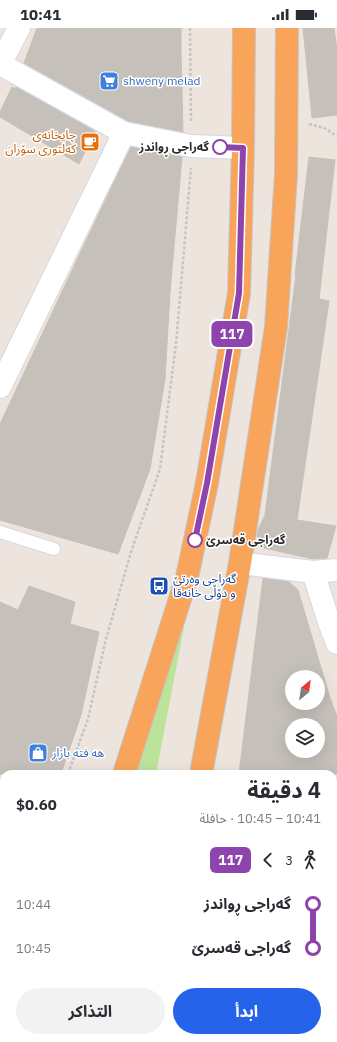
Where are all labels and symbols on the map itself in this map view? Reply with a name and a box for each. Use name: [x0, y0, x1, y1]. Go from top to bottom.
supermarket icon: shweny melad: [98, 70, 120, 92]
place label: shweny melad: [123, 73, 201, 88]
place label: چایخانەی کەلتوری سۆران: [5, 127, 77, 156]
cafe icon: چایخانەی کەلتوری سۆران: [79, 131, 101, 153]
place label: گەراجی ڕواندز: [138, 139, 210, 158]
marker: گەراجی ڕواندز: [212, 139, 228, 155]
line badge: 117: [209, 321, 255, 347]
marker: گەراجی قەسرێ: [187, 532, 203, 548]
place label: گەراجی قەسرێ: [206, 532, 286, 547]
place label: گەراجی وەرتێ و دۆڵی خانەقا: [173, 571, 237, 600]
bus stop icon: گەراجی وەرتێ و دۆڵی خانەقا: [148, 575, 170, 597]
north arrow: [285, 670, 325, 710]
shop icon: هه فته بازار: [27, 742, 49, 764]
place label: هه فته بازار: [51, 745, 104, 760]

